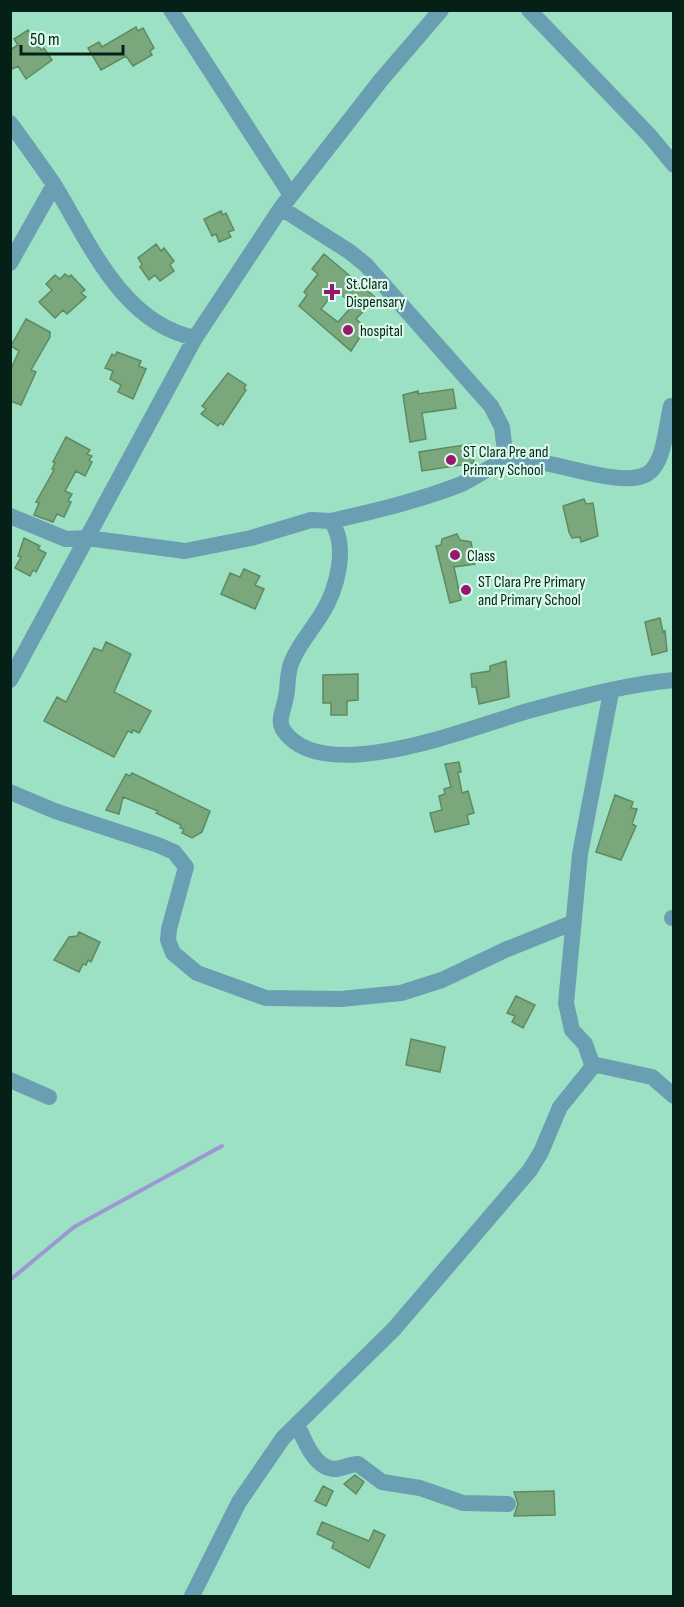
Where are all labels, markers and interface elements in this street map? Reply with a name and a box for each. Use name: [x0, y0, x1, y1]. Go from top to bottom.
scale bar: [21, 18, 123, 56]
text: 50 m: [30, 29, 60, 50]
place label: St.Clara Dispensary: [346, 275, 405, 312]
marker: St.Clara Dispensary: [323, 283, 341, 301]
place label: hospital: [360, 322, 403, 341]
marker: hospital: [341, 323, 355, 337]
place label: ST Clara Pre and Primary School: [463, 443, 548, 480]
marker: ST Clara Pre and Primary School: [444, 453, 458, 467]
place label: Class: [467, 547, 495, 566]
marker: Class: [448, 548, 462, 562]
place label: ST Clara Pre Primary and Primary School: [478, 573, 585, 610]
marker: ST Clara Pre Primary and Primary School: [459, 583, 473, 597]

